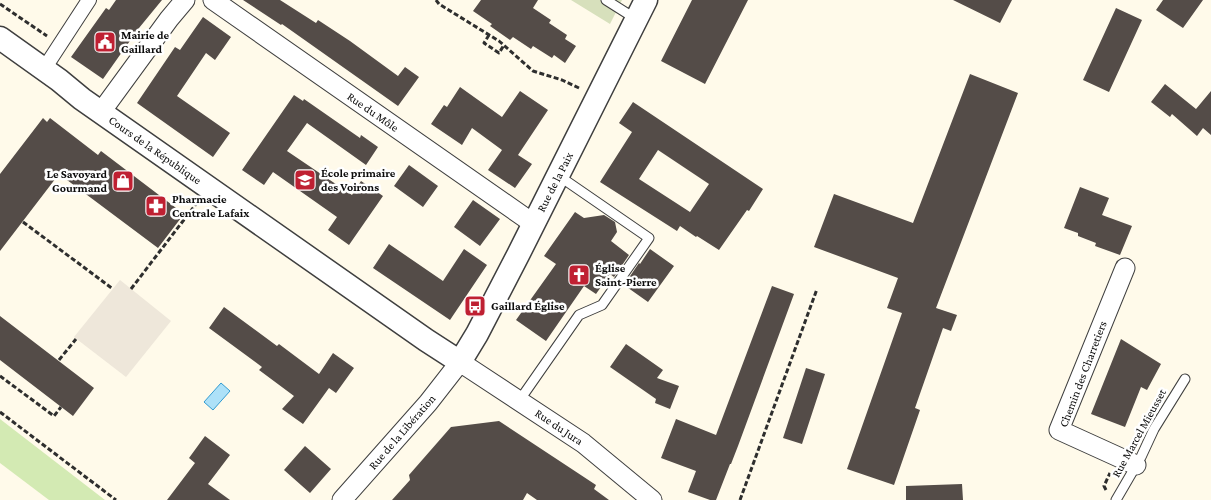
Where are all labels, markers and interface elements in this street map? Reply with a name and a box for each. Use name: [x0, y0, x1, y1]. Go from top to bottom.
place label: Mairie de Gaillard: [121, 28, 170, 56]
public building icon: Mairie de Gaillard: [93, 30, 117, 54]
street label: Rue du Môle: [345, 89, 401, 135]
street label: Cours de la République: [106, 113, 204, 187]
street label: Rue de la Paix: [534, 149, 576, 214]
place label: École primaire des Voirons: [321, 166, 396, 194]
place label: Le Savoyard Gourmand: [46, 167, 107, 195]
school or university icon: École primaire des Voirons: [293, 168, 317, 192]
shop icon: Le Savoyard Gourmand: [111, 169, 135, 193]
place label: Pharmacie Centrale Lafaix: [172, 192, 250, 220]
pharmacy icon: Pharmacie Centrale Lafaix: [144, 194, 168, 218]
place label: Église Saint-Pierre: [595, 261, 657, 289]
church icon: Église Saint-Pierre: [567, 263, 591, 287]
bus stop icon: Gaillard Église: [463, 294, 487, 318]
place label: Gaillard Église: [491, 299, 565, 313]
street label: Chemin des Charretiers: [1056, 319, 1110, 429]
street label: Rue Marcel Mieusset: [1109, 385, 1170, 480]
street label: Rue de la Libération: [366, 391, 439, 472]
street label: Rue du Jura: [532, 406, 586, 448]

